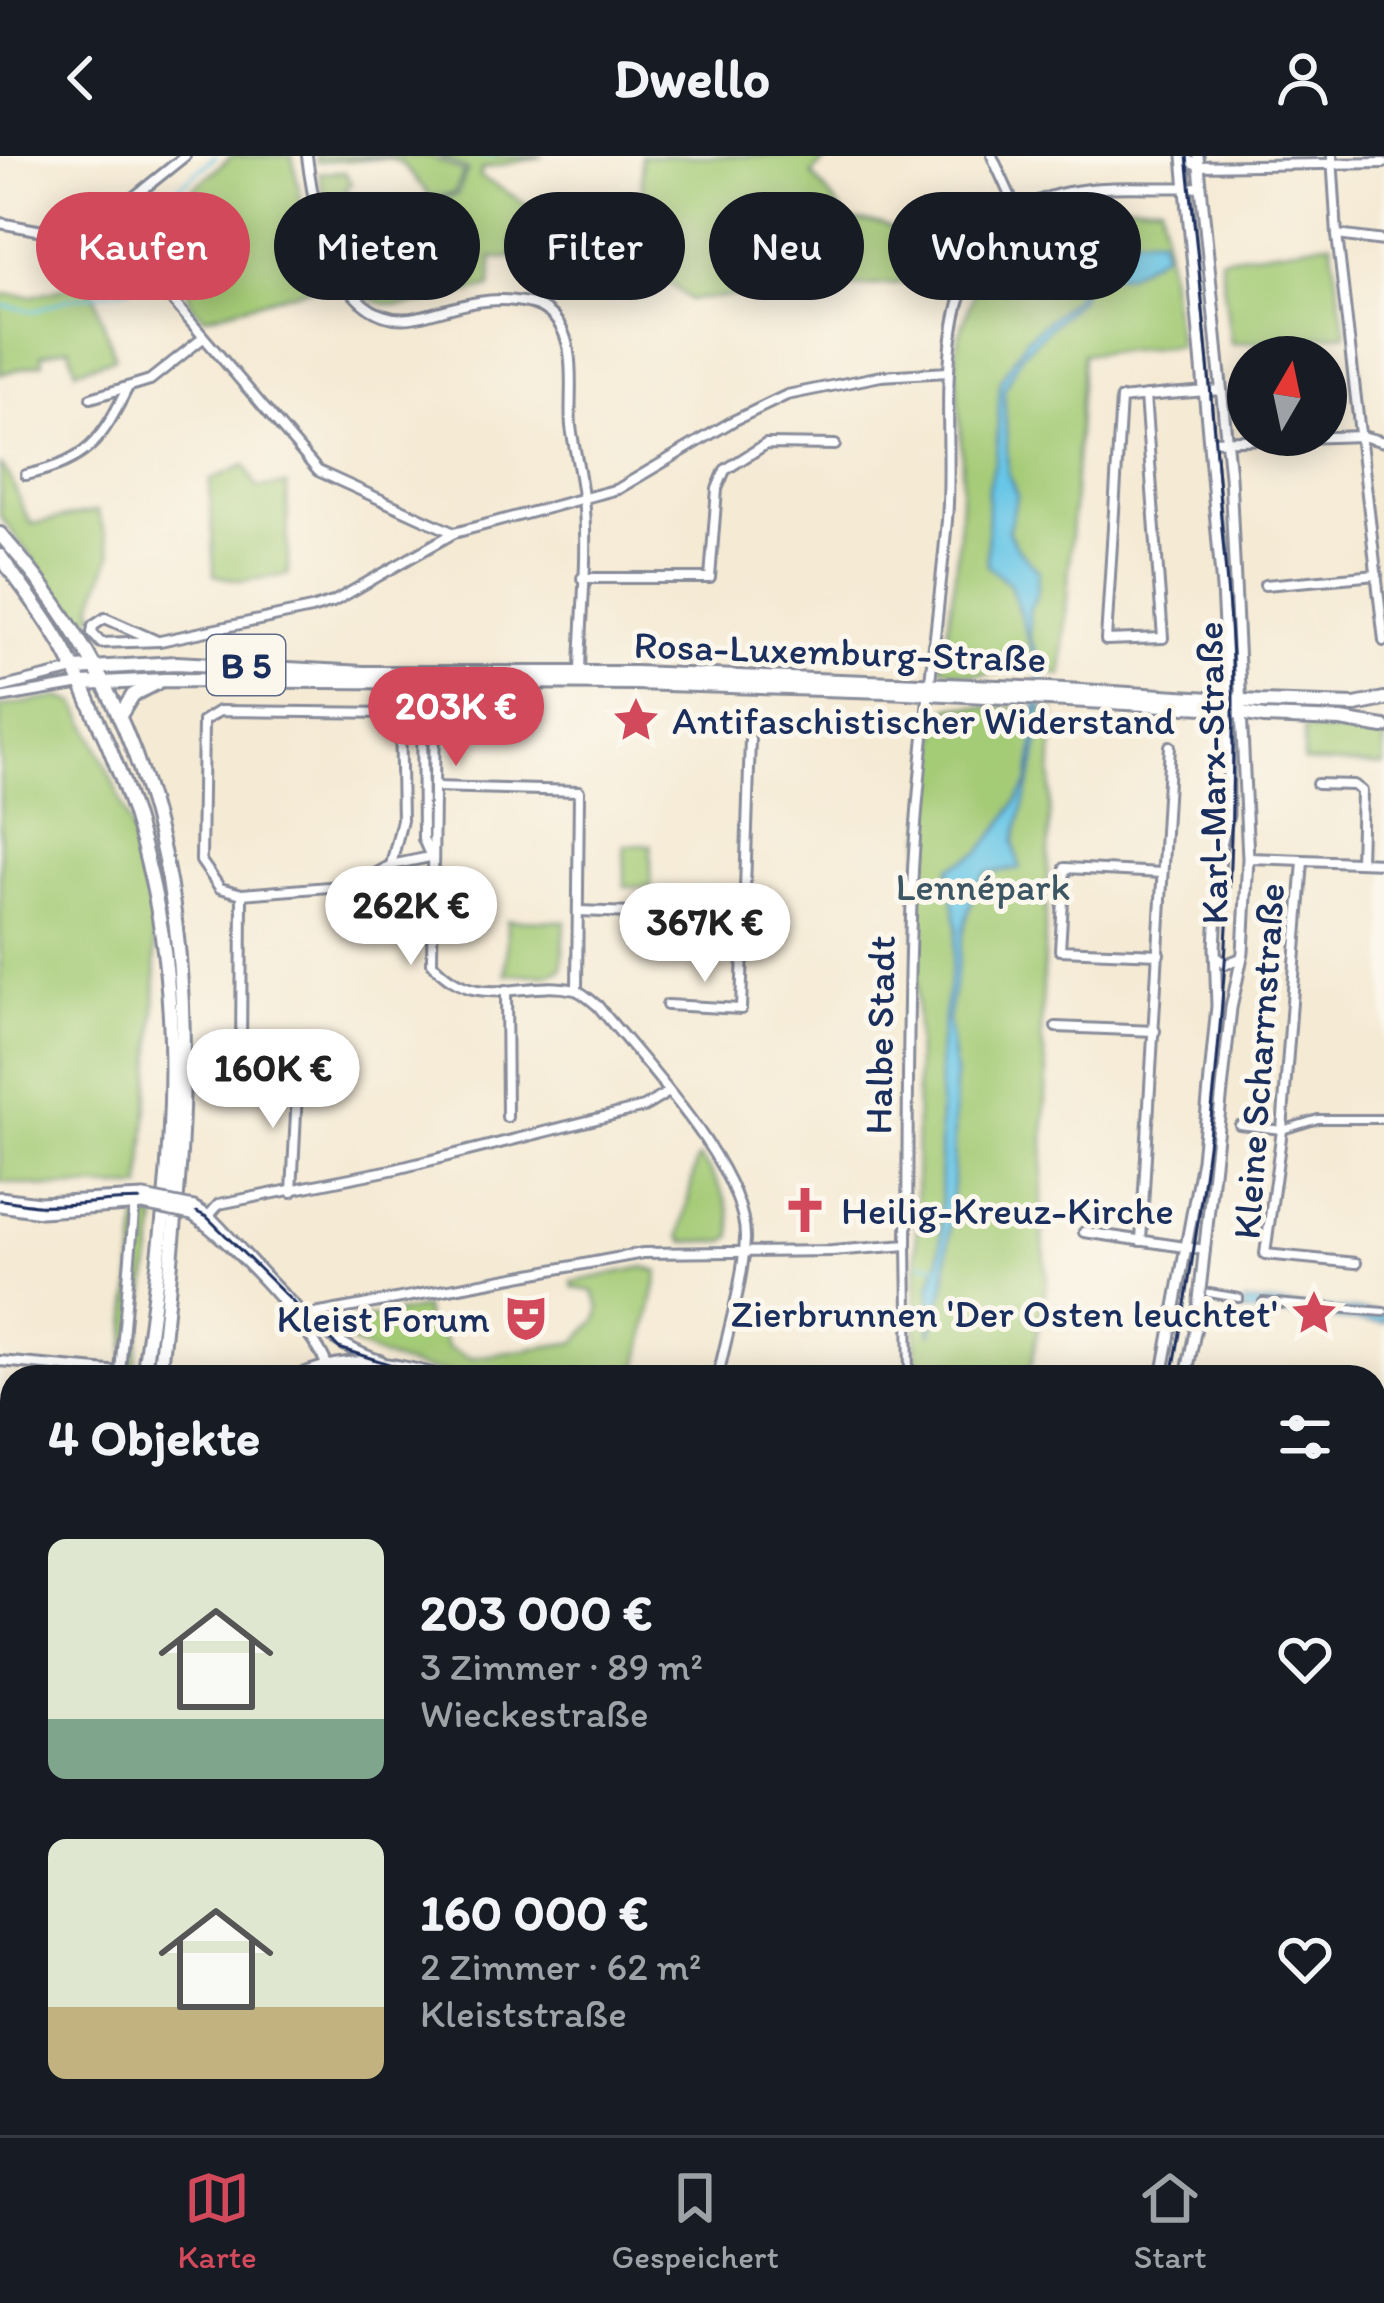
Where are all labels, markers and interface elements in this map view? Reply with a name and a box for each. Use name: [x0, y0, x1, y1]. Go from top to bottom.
icon: back: [48, 45, 114, 111]
icon: person: [1270, 45, 1336, 111]
text: Dwello: [614, 46, 770, 111]
chip: Kaufen: [36, 192, 250, 300]
chip: Mieten: [274, 192, 480, 300]
chip: Filter: [504, 192, 685, 300]
chip: Neu: [709, 192, 864, 300]
chip: Wohnung: [888, 192, 1141, 300]
north arrow: [1227, 336, 1347, 456]
map controls: [1227, 336, 1347, 456]
street label: Rosa-Luxemburg-Straße: [633, 621, 1047, 682]
street label: Karl-Marx-Straße: [1185, 621, 1238, 925]
road number: B 5: [207, 635, 285, 695]
pin: 203K €: [358, 667, 554, 769]
text: 203K €: [395, 682, 517, 729]
place icon: Antifaschistischer Widerstand: [611, 695, 661, 745]
place label: Antifaschistischer Widerstand: [672, 697, 1175, 744]
park label: Lennépark: [896, 863, 1070, 910]
pin: 262K €: [313, 866, 509, 968]
text: 262K €: [352, 881, 470, 928]
street label: Kleine Scharrnstraße: [1223, 881, 1294, 1241]
pin: 367K €: [607, 883, 803, 985]
text: 367K €: [646, 898, 764, 945]
street label: Halbe Stadt: [854, 935, 905, 1135]
pin: 160K €: [175, 1029, 371, 1131]
text: 160K €: [214, 1044, 332, 1091]
church icon: Heilig-Kreuz-Kirche: [780, 1185, 830, 1235]
place label: Heilig-Kreuz-Kirche: [841, 1187, 1174, 1234]
place icon: Zierbrunnen 'Der Osten leuchtet': [1289, 1288, 1339, 1338]
place label: Zierbrunnen 'Der Osten leuchtet': [731, 1290, 1278, 1337]
theatre icon: Kleist Forum: [501, 1293, 551, 1343]
place label: Kleist Forum: [276, 1295, 490, 1342]
icon: filters: [1272, 1404, 1338, 1470]
text: 4 Objekte: [48, 1407, 260, 1468]
text: 203 000 €: [420, 1582, 652, 1643]
icon: home: [144, 1587, 288, 1731]
icon: heart: [1272, 1626, 1338, 1692]
text: 3 Zimmer · 89 m²: [420, 1643, 703, 1690]
text: Wieckestraße: [420, 1690, 649, 1737]
text: 160 000 €: [420, 1882, 648, 1943]
icon: home: [144, 1887, 288, 2031]
icon: heart: [1272, 1926, 1338, 1992]
text: 2 Zimmer · 62 m²: [420, 1943, 701, 1990]
text: Kleiststraße: [420, 1990, 627, 2037]
tab: Karte: [177, 2165, 257, 2276]
tab: Gespeichert: [612, 2165, 779, 2276]
tab: Start: [1134, 2165, 1207, 2276]

